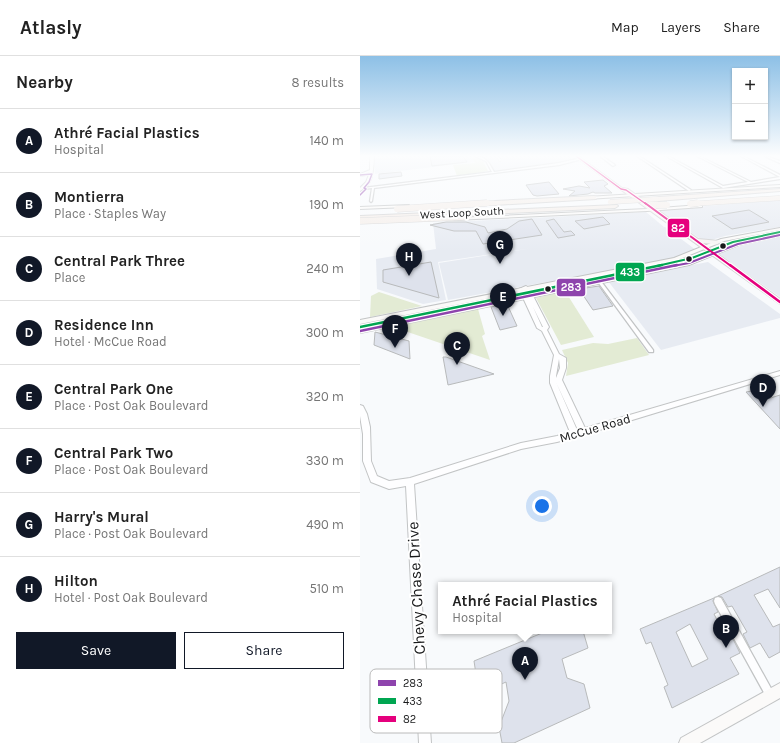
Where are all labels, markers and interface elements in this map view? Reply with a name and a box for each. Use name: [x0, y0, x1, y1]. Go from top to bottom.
text: Atlasly: [20, 17, 82, 39]
text: Map: [611, 19, 639, 36]
text: Layers: [661, 19, 701, 36]
text: Share: [723, 19, 760, 36]
map controls: [732, 68, 768, 140]
button: +: [732, 68, 768, 104]
text: Nearby: [16, 72, 73, 92]
text: 8 results: [291, 75, 344, 90]
button: −: [732, 104, 768, 140]
text: Athré Facial Plastics: [54, 124, 200, 142]
text: A: [25, 133, 33, 148]
text: 140 m: [309, 133, 344, 148]
text: Hospital: [54, 142, 104, 157]
text: Montierra: [54, 188, 124, 206]
text: B: [25, 197, 33, 212]
text: 190 m: [309, 197, 344, 212]
street label: West Loop South: [420, 204, 504, 222]
text: Place · Staples Way: [54, 206, 166, 221]
line badge: 82: [667, 218, 690, 238]
text: 82: [671, 222, 685, 235]
pin: G: [487, 231, 513, 264]
unlabelled marker: [718, 241, 728, 251]
pin: H: [396, 243, 422, 276]
text: Central Park Three: [54, 252, 185, 270]
unlabelled marker: [684, 254, 694, 264]
text: C: [25, 261, 33, 276]
text: 240 m: [306, 261, 344, 276]
line badge: 433: [615, 262, 645, 282]
text: 433: [620, 266, 640, 279]
text: Place: [54, 270, 85, 285]
line badge: 283: [556, 278, 586, 297]
text: 283: [561, 281, 581, 294]
pin: E: [490, 283, 516, 316]
unlabelled marker: [543, 284, 553, 294]
pin: F: [382, 315, 408, 348]
text: Residence Inn: [54, 316, 154, 334]
text: D: [25, 325, 33, 340]
text: 300 m: [306, 325, 344, 340]
pin: C: [444, 332, 470, 365]
text: Hotel · McCue Road: [54, 334, 167, 349]
pin: D: [750, 374, 776, 407]
text: Central Park One: [54, 380, 173, 398]
text: E: [25, 389, 33, 404]
text: 320 m: [306, 389, 344, 404]
text: Place · Post Oak Boulevard: [54, 398, 208, 413]
street label: McCue Road: [558, 411, 632, 445]
text: Central Park Two: [54, 444, 173, 462]
text: F: [25, 453, 33, 468]
text: 330 m: [306, 453, 344, 468]
text: Place · Post Oak Boulevard: [54, 462, 208, 477]
your location: [532, 496, 552, 516]
text: Harry's Mural: [54, 508, 149, 526]
text: G: [25, 517, 33, 532]
text: 490 m: [306, 517, 344, 532]
street label: Chevy Chase Drive: [403, 521, 429, 655]
text: Place · Post Oak Boulevard: [54, 526, 208, 541]
text: Hilton: [54, 572, 98, 590]
text: H: [24, 581, 34, 596]
text: 510 m: [309, 581, 344, 596]
popup: [438, 582, 612, 634]
text: Hotel · Post Oak Boulevard: [54, 590, 208, 605]
text: Athré Facial Plastics: [452, 592, 598, 610]
text: Hospital: [452, 610, 502, 625]
pin: B: [713, 615, 739, 648]
button: Save: [16, 632, 176, 669]
button: Share: [184, 632, 344, 669]
pin: A: [512, 647, 538, 680]
legend: [370, 669, 502, 733]
text: 283: [403, 677, 423, 690]
text: 433: [403, 695, 422, 708]
text: 82: [403, 713, 416, 726]

